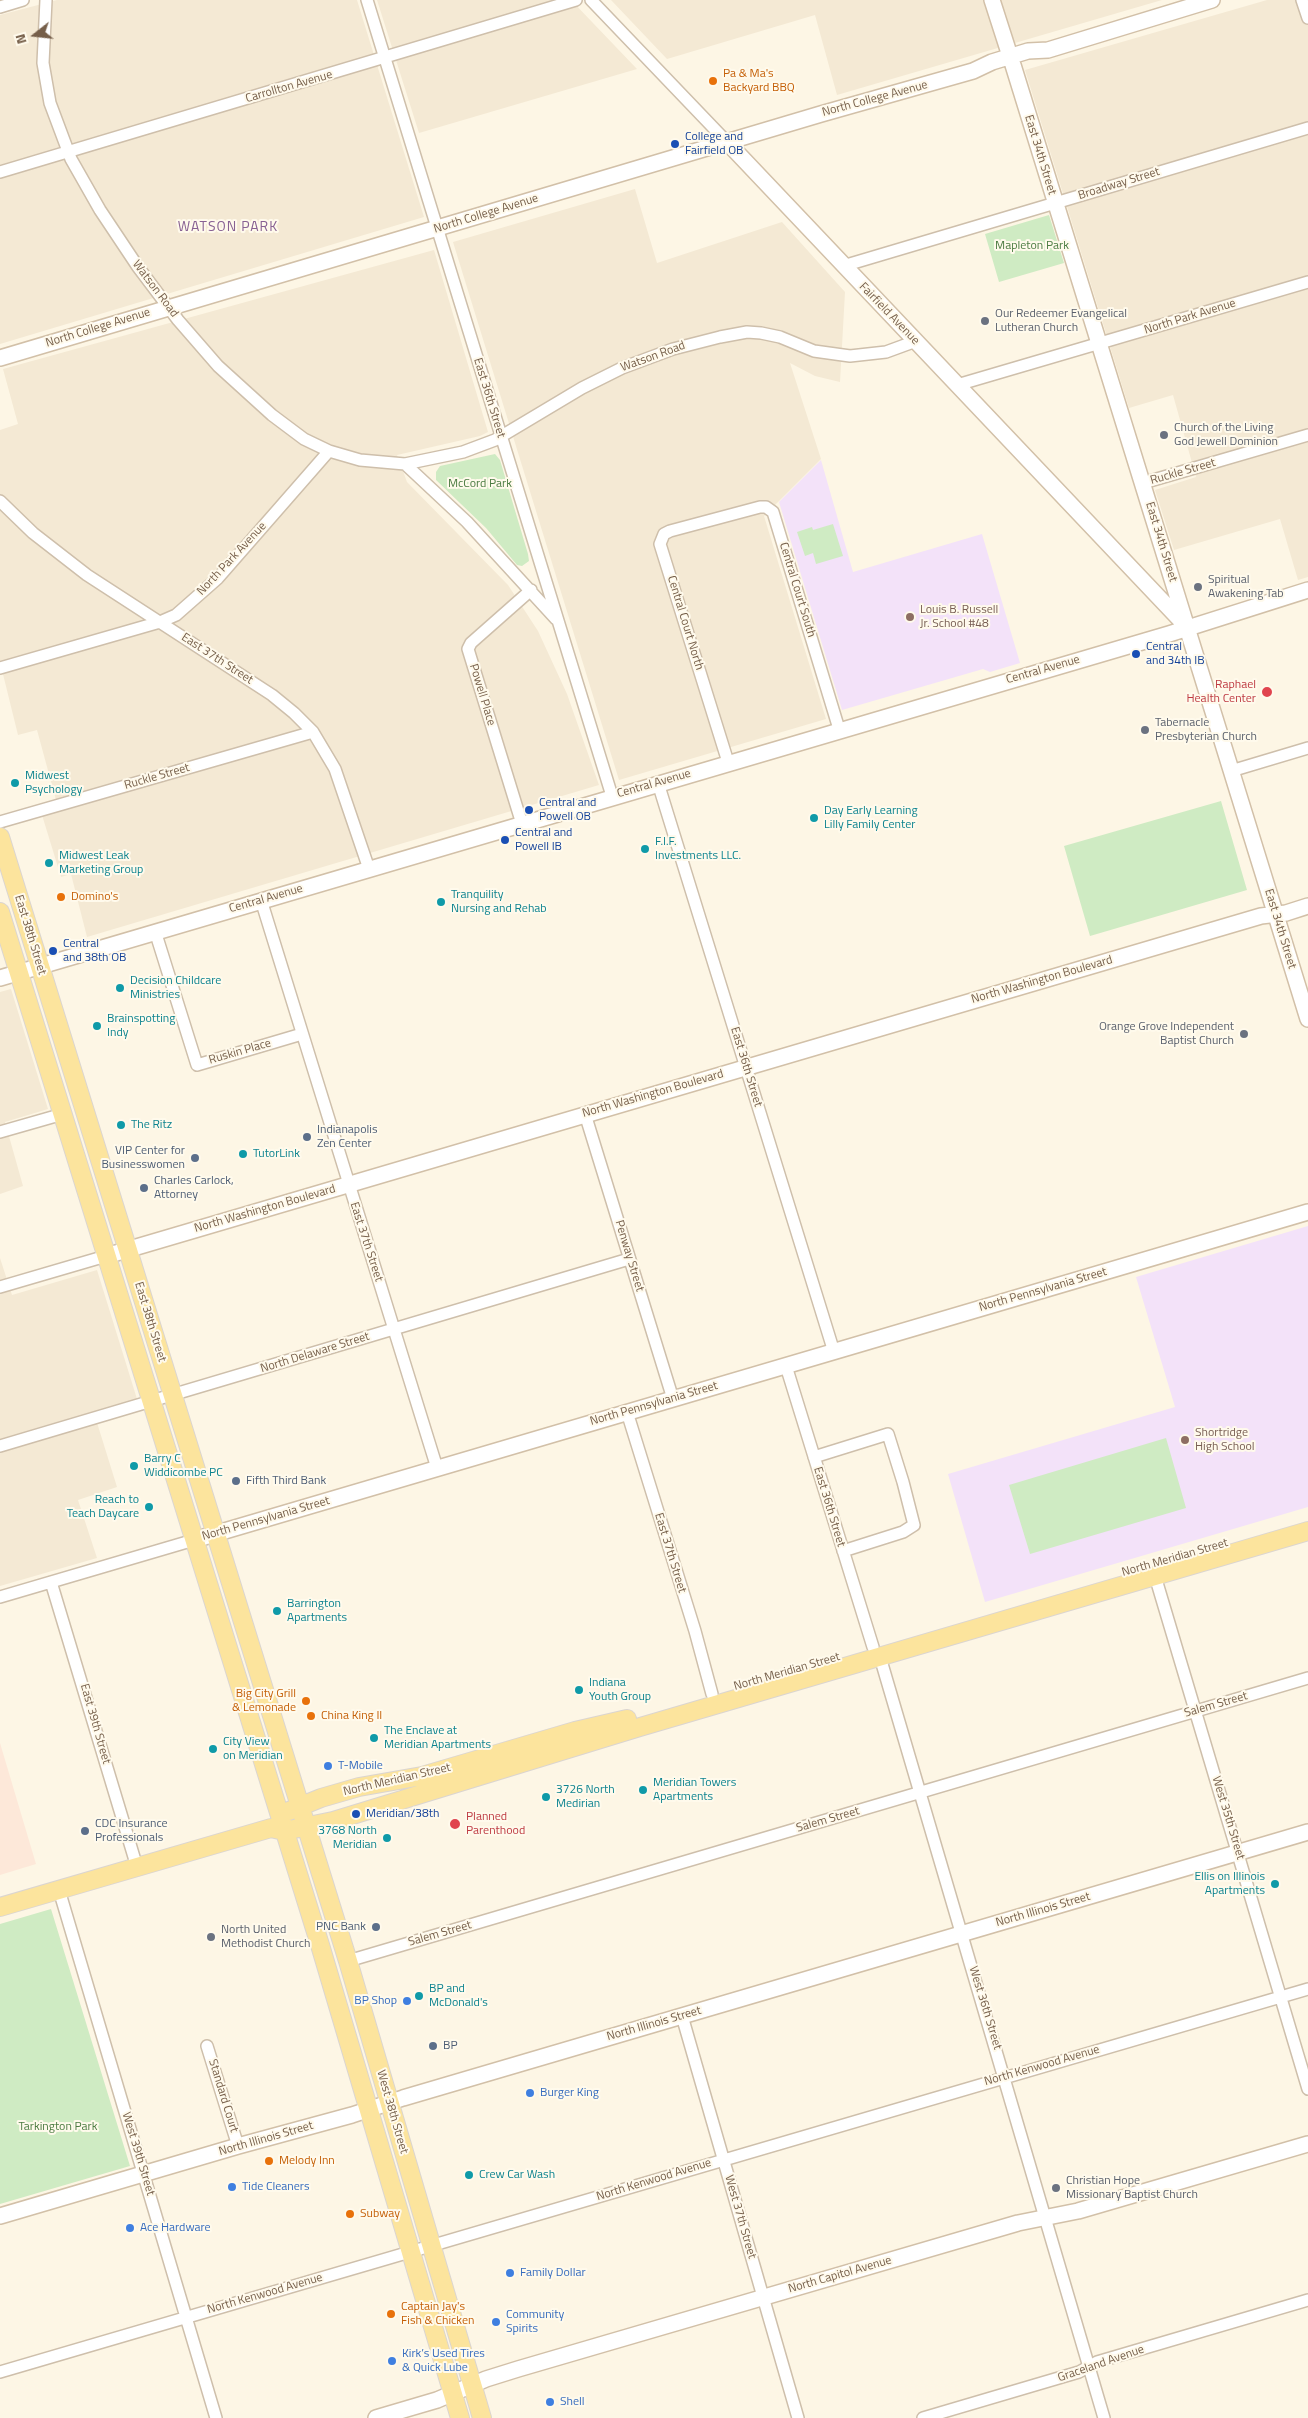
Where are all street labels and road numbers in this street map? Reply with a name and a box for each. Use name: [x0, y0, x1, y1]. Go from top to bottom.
street label: Carrollton Avenue: [244, 68, 334, 106]
street label: North College Avenue: [821, 78, 929, 120]
street label: East 34th Street: [1021, 113, 1059, 197]
street label: Broadway Street: [1076, 165, 1162, 203]
street label: North College Avenue: [432, 191, 540, 237]
street label: Watson Road: [129, 258, 181, 320]
street label: Fairfield Avenue: [856, 280, 922, 348]
street label: North Park Avenue: [1142, 296, 1238, 338]
street label: North College Avenue: [44, 305, 152, 351]
street label: Watson Road: [619, 339, 687, 375]
street label: East 36th Street: [470, 356, 508, 440]
street label: Ruckle Street: [1149, 456, 1217, 488]
street label: East 34th Street: [1142, 500, 1180, 584]
street label: North Park Avenue: [194, 519, 270, 599]
street label: Central Court South: [776, 541, 818, 639]
street label: Central Court North: [664, 574, 706, 672]
street label: East 37th Street: [178, 630, 256, 688]
street label: Central Avenue: [1004, 653, 1082, 687]
street label: Powell Place: [466, 662, 498, 728]
street label: Ruckle Street: [123, 761, 191, 793]
street label: Central Avenue: [615, 767, 693, 801]
street label: Central Avenue: [227, 882, 305, 916]
street label: East 34th Street: [1261, 887, 1299, 971]
street label: East 38th Street: [11, 893, 49, 977]
street label: North Washington Boulevard: [970, 953, 1114, 1007]
street label: East 36th Street: [727, 1025, 765, 1109]
street label: Ruskin Place: [207, 1036, 273, 1068]
street label: North Washington Boulevard: [581, 1067, 725, 1121]
street label: North Washington Boulevard: [193, 1182, 337, 1236]
street label: East 37th Street: [346, 1200, 386, 1284]
street label: Penway Street: [611, 1219, 647, 1293]
street label: North Pennsylvania Street: [977, 1265, 1109, 1315]
street label: East 38th Street: [131, 1280, 169, 1364]
street label: North Delaware Street: [259, 1330, 371, 1376]
street label: North Pennsylvania Street: [588, 1379, 720, 1429]
street label: East 36th Street: [810, 1465, 848, 1549]
street label: North Pennsylvania Street: [200, 1494, 332, 1544]
street label: East 37th Street: [651, 1511, 689, 1595]
street label: North Meridian Street: [1120, 1536, 1230, 1580]
street label: North Meridian Street: [732, 1650, 842, 1694]
street label: East 39th Street: [77, 1682, 113, 1766]
street label: Salem Street: [1183, 1689, 1249, 1721]
street label: North Meridian Street: [342, 1761, 452, 1799]
street label: West 35th Street: [1208, 1775, 1248, 1861]
street label: Salem Street: [795, 1804, 861, 1836]
street label: North Illinois Street: [994, 1890, 1092, 1930]
street label: Salem Street: [407, 1918, 473, 1950]
street label: West 36th Street: [965, 1965, 1005, 2051]
street label: North Illinois Street: [605, 2004, 703, 2044]
street label: North Kenwood Avenue: [983, 2043, 1101, 2089]
street label: Standard Court: [205, 2058, 241, 2134]
street label: West 38th Street: [373, 2068, 411, 2156]
street label: West 39th Street: [118, 2111, 158, 2197]
street label: North Illinois Street: [217, 2119, 315, 2159]
street label: North Kenwood Avenue: [595, 2156, 713, 2204]
street label: West 37th Street: [721, 2173, 759, 2261]
street label: North Capitol Avenue: [787, 2253, 893, 2297]
street label: North Kenwood Avenue: [206, 2271, 324, 2317]
street label: Graceland Avenue: [1056, 2342, 1146, 2386]

